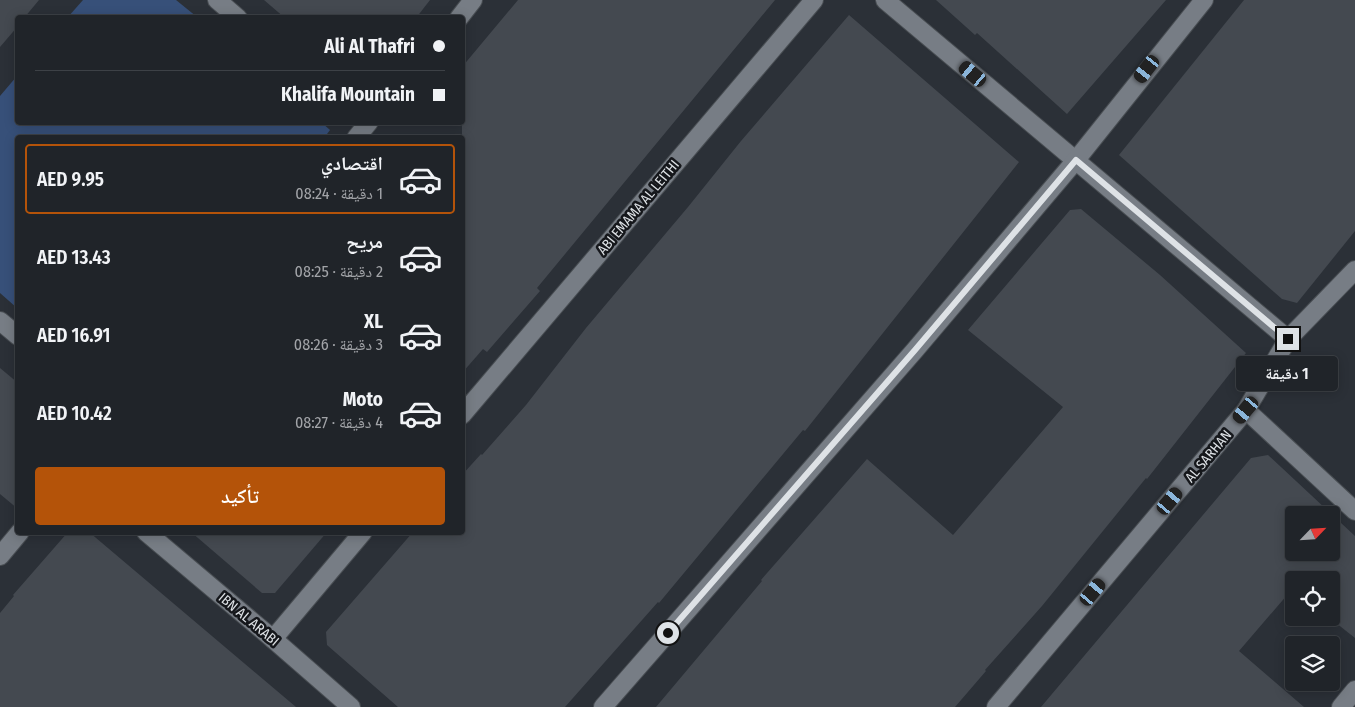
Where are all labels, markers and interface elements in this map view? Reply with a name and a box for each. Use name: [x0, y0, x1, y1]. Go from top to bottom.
text: Ali Al Thafri: [324, 35, 415, 58]
car: [1131, 53, 1162, 85]
car: [956, 59, 989, 89]
text: Khalifa Mountain: [281, 83, 415, 106]
text: اقتصادي: [321, 152, 383, 175]
icon: car: [398, 157, 443, 202]
street label: ABI EMAMA AL LEITHI: [594, 157, 683, 258]
text: AED 9.95: [37, 168, 104, 191]
text: 1 دقيقة · 08:24: [295, 184, 383, 203]
text: مريح: [346, 230, 383, 253]
icon: car: [398, 235, 443, 280]
text: AED 13.43: [37, 246, 111, 269]
text: 2 دقيقة · 08:25: [295, 262, 383, 281]
text: XL: [364, 310, 383, 333]
icon: car: [398, 313, 443, 358]
text: AED 16.91: [37, 324, 110, 347]
route end: [1277, 328, 1299, 350]
text: 3 دقيقة · 08:26: [294, 335, 383, 354]
callout: 1 دقيقة: [1237, 356, 1339, 392]
text: 1 دقيقة: [1265, 364, 1309, 383]
text: Moto: [343, 388, 383, 411]
icon: car: [398, 391, 443, 436]
car: [1230, 394, 1261, 426]
text: AED 10.42: [37, 402, 112, 425]
text: 4 دقيقة · 08:27: [295, 413, 383, 432]
street label: AL SARHAN: [1182, 427, 1235, 486]
button: تأكيد: [35, 467, 445, 525]
car: [1154, 485, 1185, 517]
north arrow: [1285, 506, 1340, 561]
map controls: [1285, 506, 1340, 691]
button: locate: [1285, 571, 1340, 626]
car: [1077, 576, 1108, 608]
street label: IBN AL ARABI: [215, 589, 282, 650]
route start: [657, 622, 679, 644]
button: layers: [1285, 636, 1340, 691]

